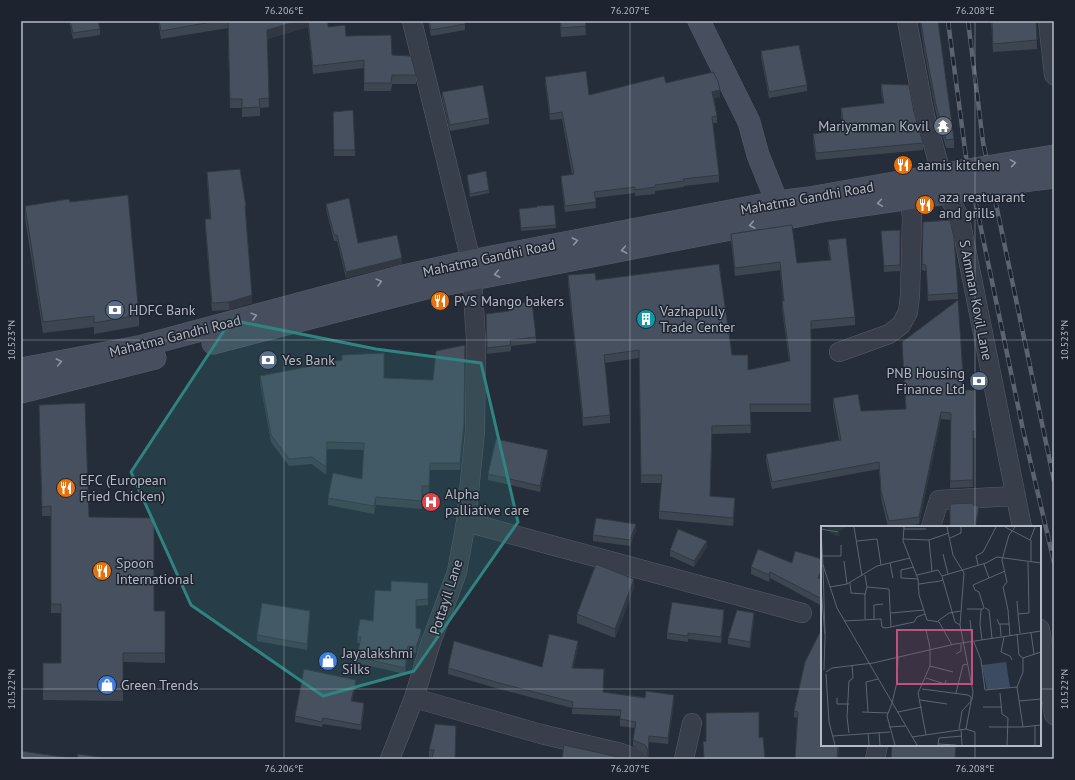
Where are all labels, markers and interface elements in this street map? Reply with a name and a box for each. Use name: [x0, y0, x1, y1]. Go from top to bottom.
text: 76.206°E: [265, 4, 304, 17]
text: 76.207°E: [611, 4, 650, 17]
text: 76.208°E: [956, 4, 995, 17]
temple icon: Mariyamman Kovil: [932, 115, 954, 137]
place label: Mariyamman Kovil: [818, 117, 929, 135]
restaurant icon: aamis kitchen: [892, 154, 914, 176]
place label: aamis kitchen: [917, 156, 999, 174]
one-way arrow: [1010, 159, 1016, 168]
street label: Mahatma Gandhi Road: [739, 177, 875, 219]
place label: aza reatuarant and grills: [939, 188, 1025, 222]
restaurant icon: aza reatuarant and grills: [914, 194, 936, 216]
one-way arrow: [877, 198, 883, 207]
one-way arrow: [749, 221, 755, 229]
street label: Mahatma Gandhi Road: [421, 235, 557, 281]
one-way arrow: [572, 237, 578, 245]
street label: S Amman Kovil Lane: [956, 238, 996, 362]
one-way arrow: [621, 245, 627, 253]
one-way arrow: [493, 270, 500, 278]
one-way arrow: [376, 278, 383, 287]
restaurant icon: PVS Mango bakers: [429, 290, 451, 312]
place label: PVS Mango bakers: [454, 292, 564, 310]
bank icon: HDFC Bank: [104, 299, 126, 321]
place label: HDFC Bank: [129, 301, 196, 319]
place label: Vazhapully Trade Center: [659, 302, 735, 336]
building icon: Vazhapully Trade Center: [635, 308, 657, 330]
street label: Mahatma Gandhi Road: [107, 311, 243, 361]
one-way arrow: [250, 312, 257, 321]
text: 10.523°N: [5, 320, 18, 360]
text: 10.523°N: [1058, 320, 1071, 360]
bank icon: Yes Bank: [257, 349, 279, 371]
place label: Yes Bank: [282, 351, 335, 369]
one-way arrow: [56, 359, 62, 367]
place label: PNB Housing Finance Ltd: [887, 364, 965, 398]
bank icon: PNB Housing Finance Ltd: [968, 370, 990, 392]
place label: EFC (European Fried Chicken): [80, 471, 166, 505]
restaurant icon: EFC (European Fried Chicken): [55, 477, 77, 499]
place label: Alpha palliative care: [445, 485, 529, 519]
hospital icon: Alpha palliative care: [420, 491, 442, 513]
inset map: [821, 526, 1041, 746]
place label: Spoon International: [116, 554, 194, 588]
street label: Pottayil Lane: [425, 557, 467, 637]
restaurant icon: Spoon International: [91, 560, 113, 582]
place label: Jayalakshmi Silks: [341, 644, 413, 678]
shop icon: Jayalakshmi Silks: [317, 650, 339, 672]
text: 10.522°N: [5, 669, 18, 709]
text: 10.522°N: [1058, 669, 1071, 709]
shop icon: Green Trends: [96, 674, 118, 696]
place label: Green Trends: [121, 676, 199, 694]
text: 76.206°E: [265, 762, 304, 775]
text: 76.207°E: [611, 762, 650, 775]
text: 76.208°E: [956, 762, 995, 775]

